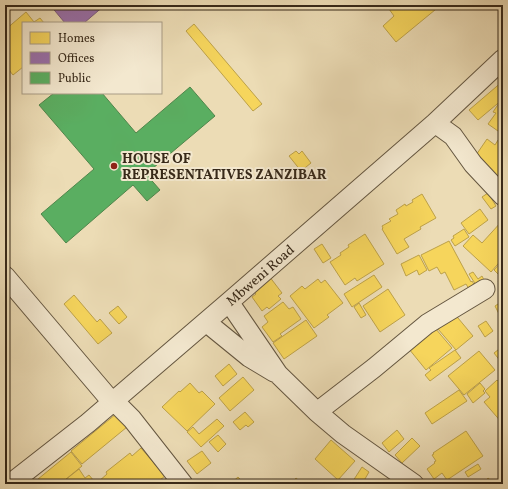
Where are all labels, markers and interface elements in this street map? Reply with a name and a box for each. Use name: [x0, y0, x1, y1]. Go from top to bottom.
legend: [22, 22, 162, 94]
text: Homes: [58, 31, 95, 47]
text: Offices: [58, 51, 94, 67]
text: Public: [58, 71, 91, 87]
place label: HOUSE OF REPRESENTATIVES ZANZIBAR: [122, 150, 327, 185]
marker: HOUSE OF REPRESENTATIVES ZANZIBAR: [109, 161, 119, 171]
street label: Mbweni Road: [223, 241, 299, 311]

